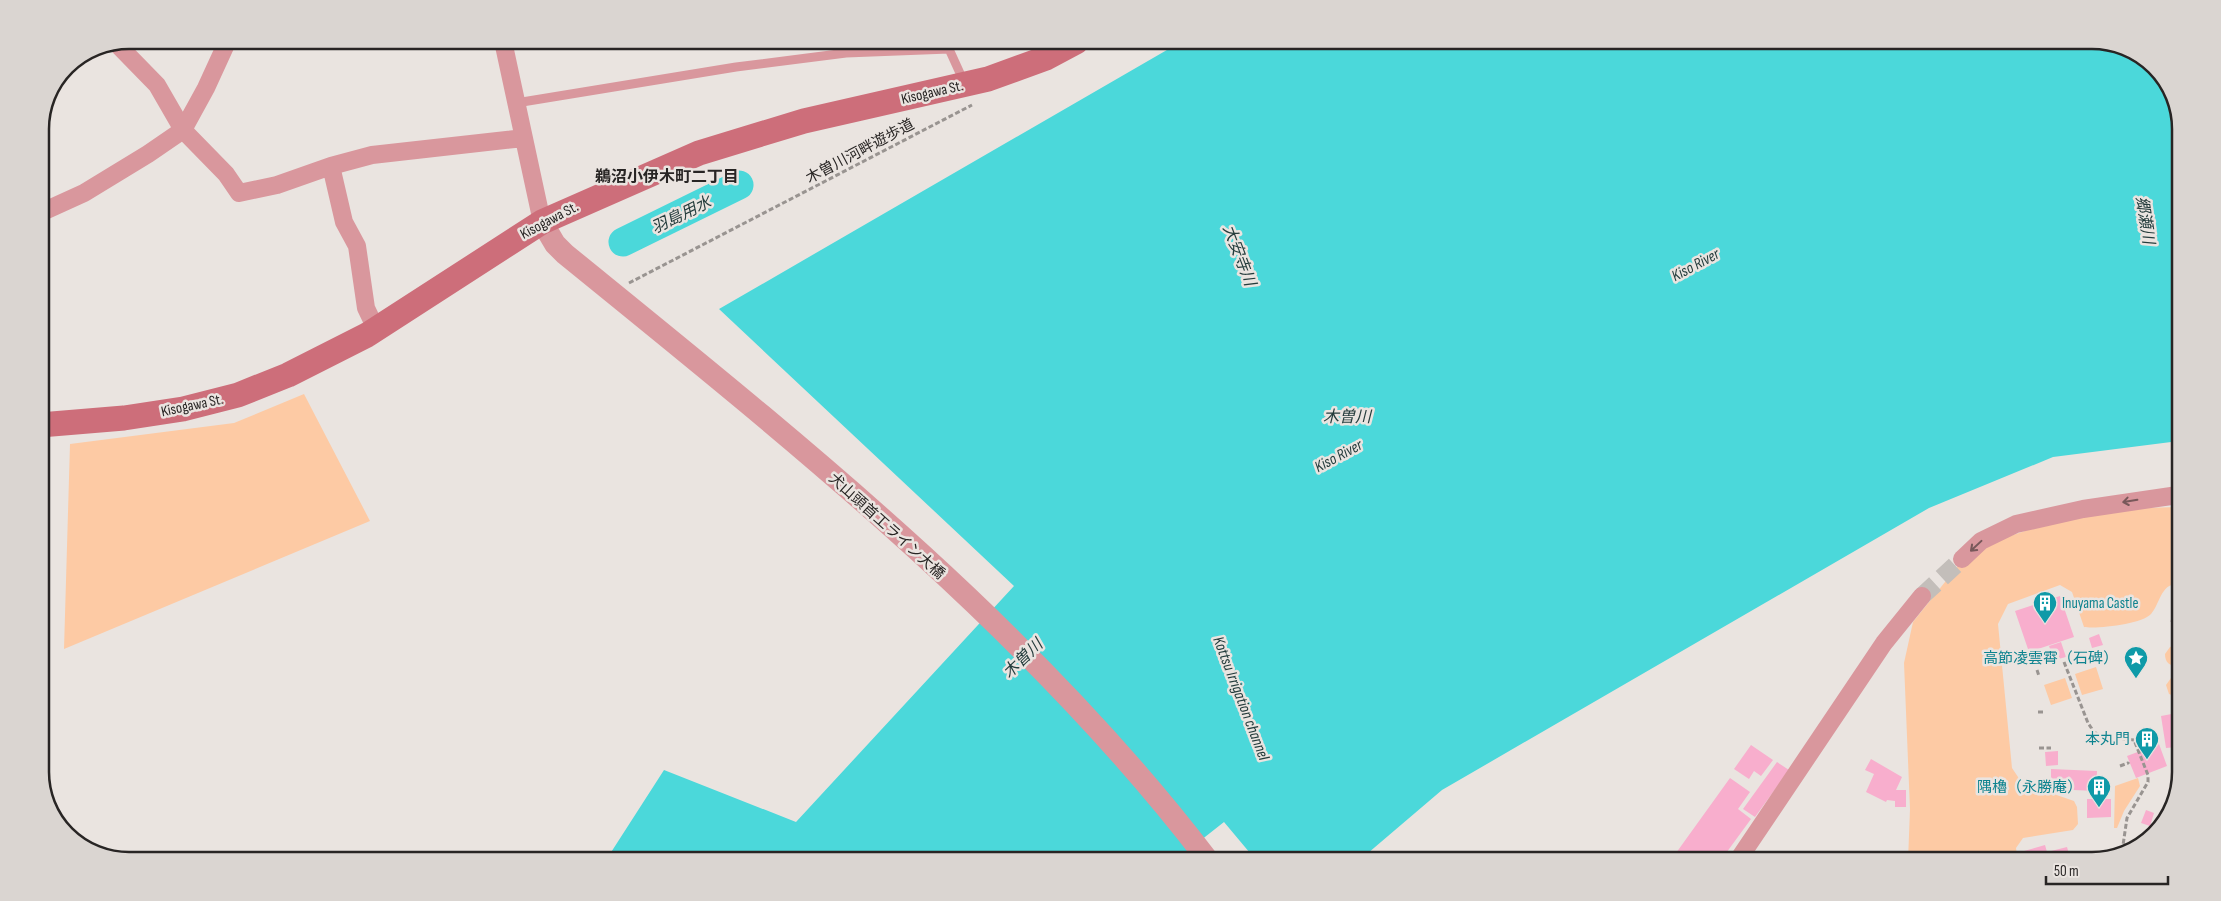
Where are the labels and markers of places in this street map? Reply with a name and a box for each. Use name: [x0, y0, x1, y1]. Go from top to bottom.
building icon: Inuyama Castle: [2032, 590, 2058, 624]
place label: Inuyama Castle: [2062, 594, 2138, 613]
place icon: 高節凌雲霄（石碑）: [2123, 645, 2149, 679]
place label: 高節凌雲霄（石碑）: [1983, 649, 2118, 668]
building icon: 本丸門: [2134, 726, 2160, 760]
place label: 本丸門: [2085, 730, 2130, 749]
building icon: 隅櫓（永勝庵）: [2086, 774, 2112, 808]
place label: 隅櫓（永勝庵）: [1977, 778, 2082, 797]

